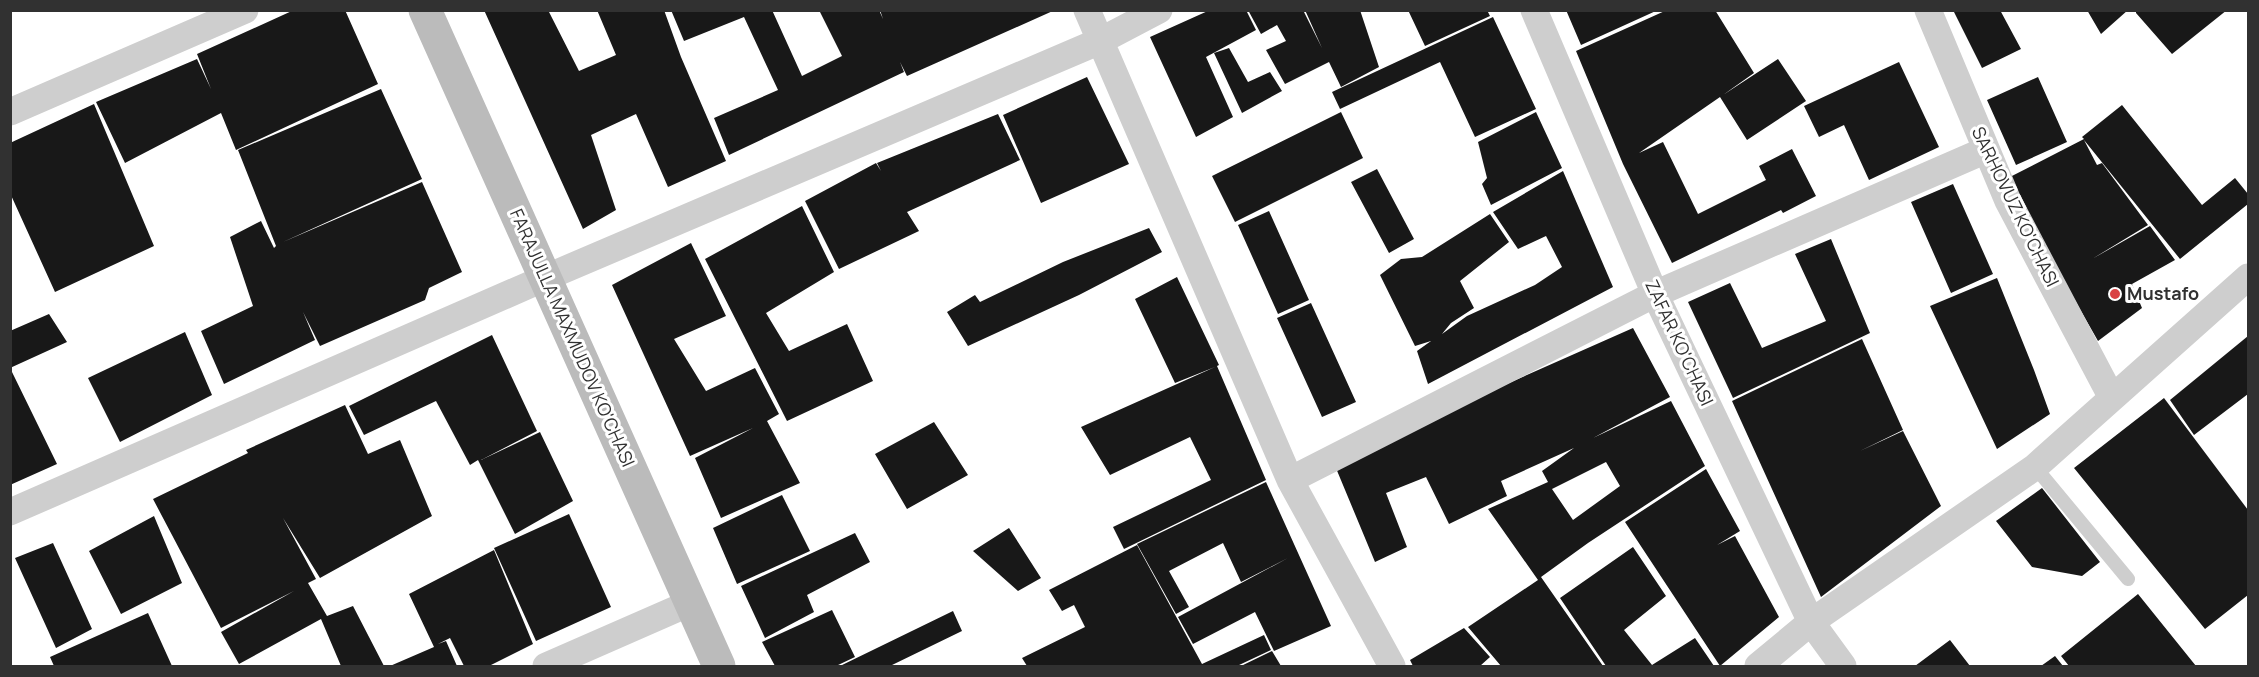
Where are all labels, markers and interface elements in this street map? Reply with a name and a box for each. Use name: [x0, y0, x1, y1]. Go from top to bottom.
street label: SARHOVUZ KO'CHASI: [1967, 123, 2065, 291]
street label: FARAJULLA MAXMUDOV KO'CHASI: [505, 205, 641, 470]
street label: ZAFAR KO'CHASI: [1640, 276, 1720, 409]
place label: Mustafo: [2127, 281, 2199, 305]
marker: Mustafo: [2108, 287, 2122, 301]

